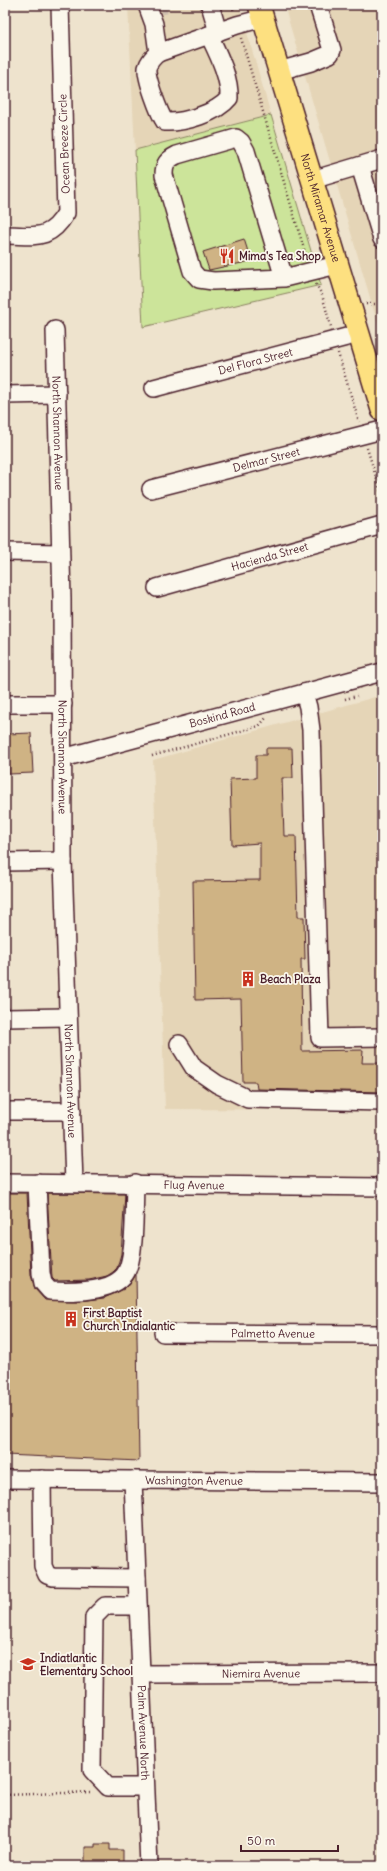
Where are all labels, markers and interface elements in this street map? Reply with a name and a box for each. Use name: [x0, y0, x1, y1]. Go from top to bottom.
street label: Ocean Breeze Circle: [55, 94, 73, 194]
street label: North Miramar Avenue: [298, 152, 344, 264]
restaurant icon: Mima's Tea Shop: [218, 247, 236, 265]
place label: Mima's Tea Shop: [239, 249, 321, 264]
street label: Del Flora Street: [217, 345, 295, 378]
street label: North Shannon Avenue: [49, 376, 66, 490]
street label: Delmar Street: [231, 444, 302, 475]
street label: Hacienda Street: [230, 539, 310, 574]
street label: Boskind Road: [188, 699, 257, 731]
street label: North Shannon Avenue: [55, 700, 70, 814]
building icon: Beach Plaza: [239, 970, 257, 988]
place label: Beach Plaza: [260, 972, 321, 986]
street label: North Shannon Avenue: [62, 1023, 79, 1138]
street label: Flug Avenue: [164, 1178, 225, 1192]
place label: First Baptist Church Indialantic: [83, 1306, 175, 1333]
building icon: First Baptist Church Indialantic: [62, 1310, 80, 1328]
street label: Palmetto Avenue: [231, 1326, 315, 1341]
street label: Washington Avenue: [145, 1473, 243, 1488]
place label: Indiatlantic Elementary School: [40, 1651, 133, 1679]
school or university icon: Indiatlantic Elementary School: [19, 1655, 37, 1673]
street label: Niemira Avenue: [222, 1666, 300, 1681]
street label: Palm Avenue North: [135, 1685, 152, 1781]
scale bar: [241, 1827, 338, 1853]
text: 50 m: [247, 1833, 276, 1848]

